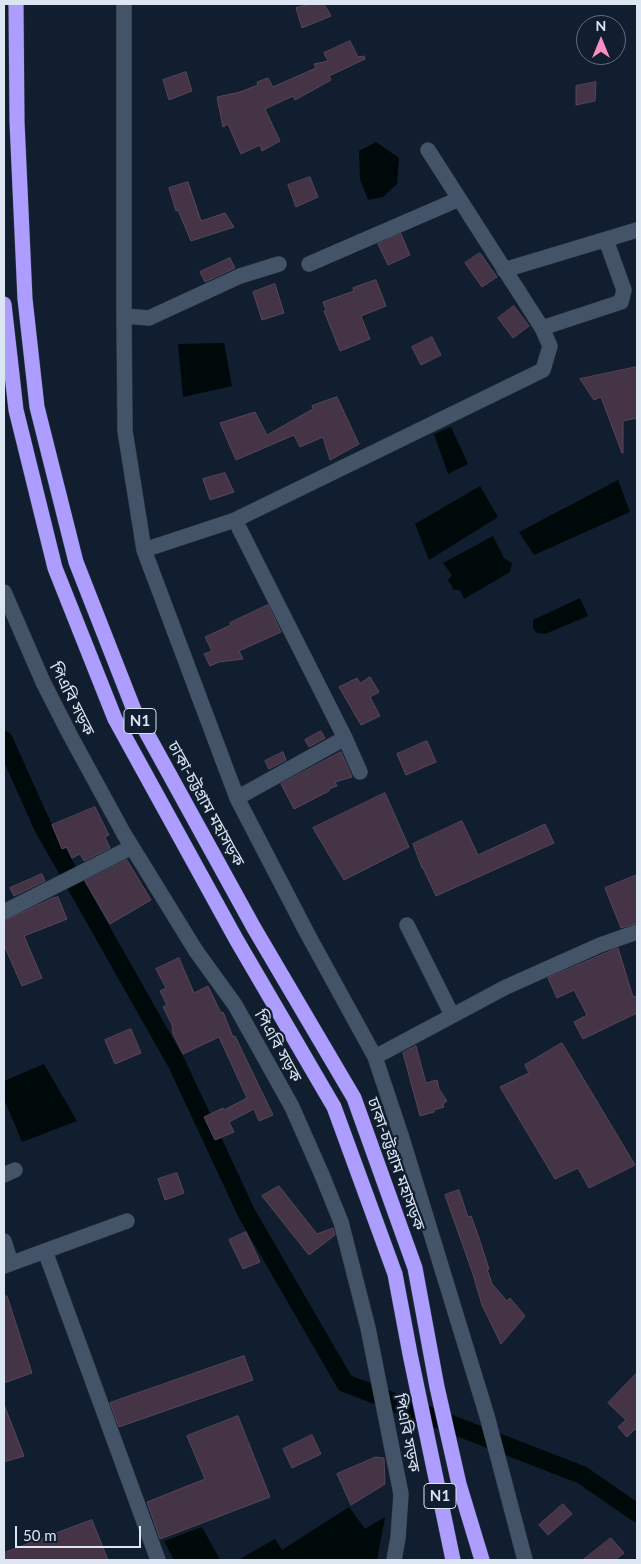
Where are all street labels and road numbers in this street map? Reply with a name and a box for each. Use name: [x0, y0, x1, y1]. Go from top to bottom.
street label: পিএবি সড়ক: [45, 659, 99, 739]
road number: N1: [124, 708, 156, 734]
street label: ঢাকা-চট্টগ্রাম মহাসড়ক: [164, 738, 248, 870]
street label: পিএবি সড়ক: [250, 1007, 306, 1085]
street label: ঢাকা-চট্টগ্রাম মহাসড়ক: [363, 1095, 429, 1233]
street label: পিএবি সড়ক: [390, 1392, 424, 1474]
road number: N1: [424, 1484, 456, 1508]

